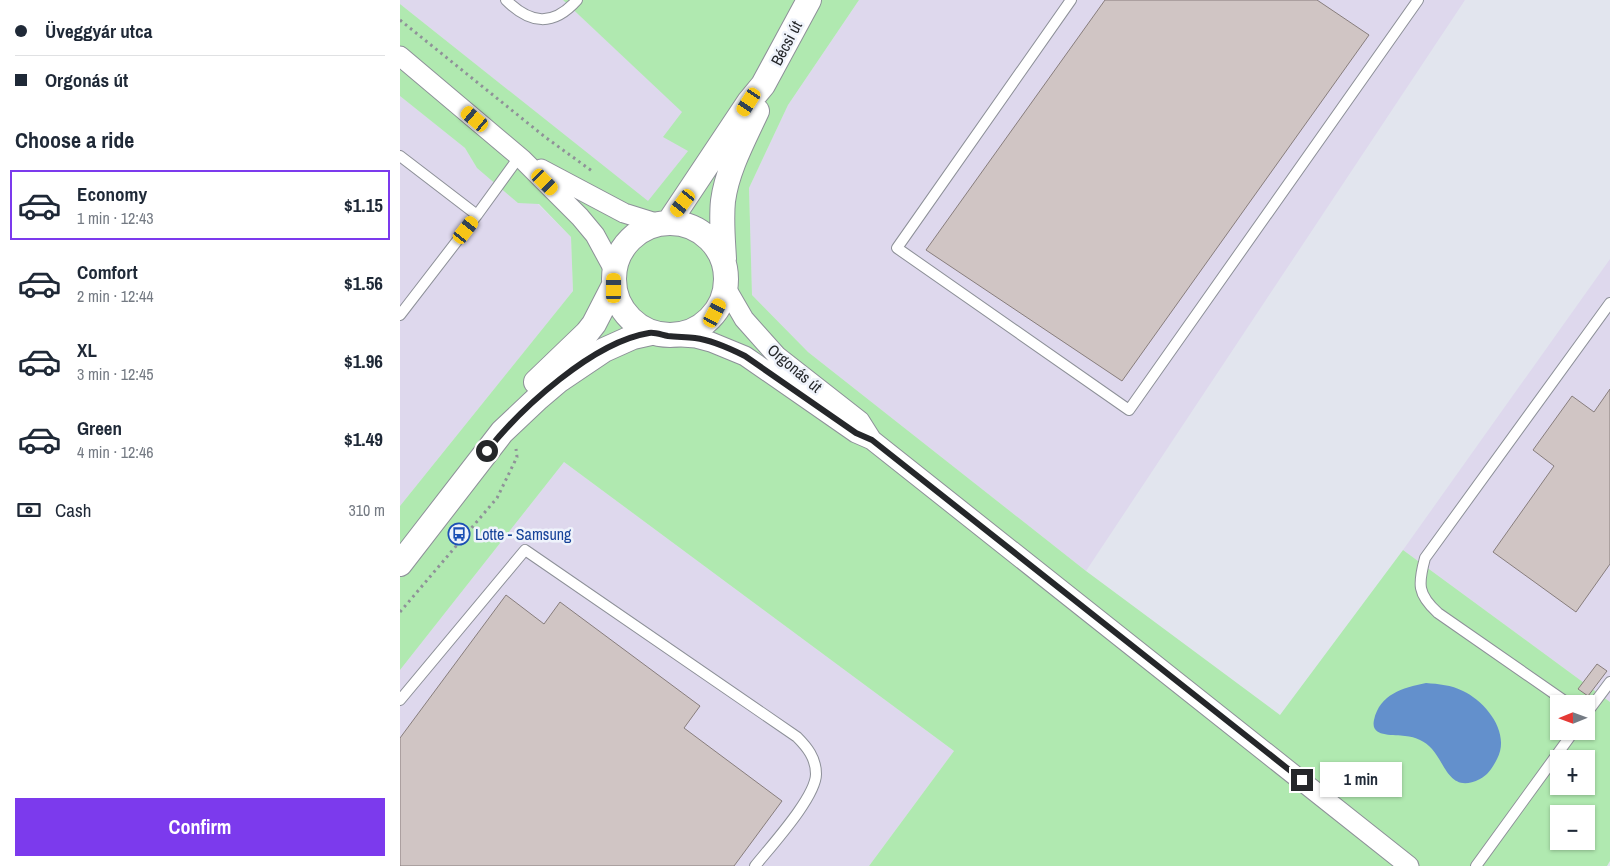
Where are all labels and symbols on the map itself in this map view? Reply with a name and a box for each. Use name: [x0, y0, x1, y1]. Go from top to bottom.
street label: Bécsi út: [765, 17, 807, 69]
car: [734, 85, 763, 119]
car: [458, 104, 491, 134]
car: [529, 166, 560, 198]
car: [667, 187, 698, 219]
car: [450, 214, 481, 246]
car: [606, 273, 621, 303]
car: [701, 296, 728, 330]
street label: Orgonás út: [763, 339, 827, 398]
route start: [476, 440, 498, 462]
bus stop icon: Lotte - Samsung: [447, 522, 471, 546]
place label: Lotte - Samsung: [475, 523, 572, 545]
north arrow: [1550, 695, 1595, 740]
callout: 1 min: [1320, 762, 1402, 798]
route end: [1291, 769, 1313, 791]

